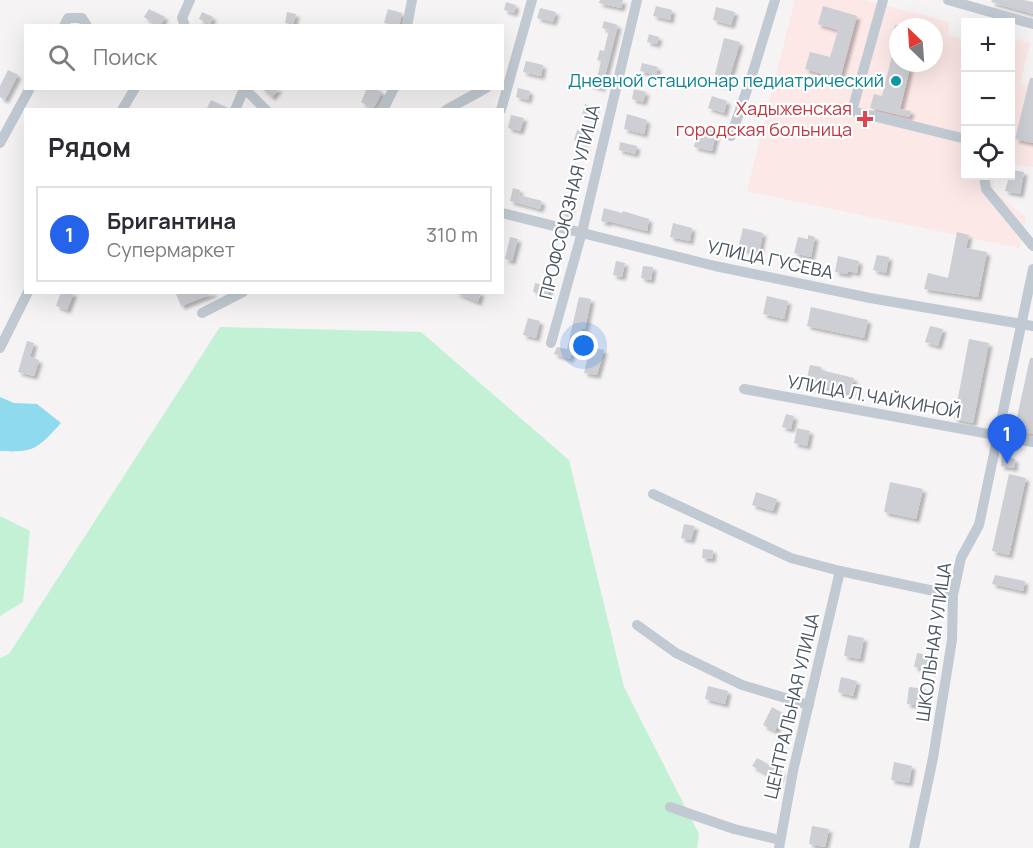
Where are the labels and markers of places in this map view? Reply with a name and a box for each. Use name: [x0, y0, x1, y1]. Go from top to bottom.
place label: Дневной стационар педиатрический: [568, 68, 884, 92]
marker: Дневной стационар педиатрический: [889, 74, 903, 88]
place label: Хадыженская городская больница: [676, 96, 852, 141]
marker: Хадыженская городская больница: [856, 110, 874, 128]
pin: 1: [988, 414, 1026, 464]

